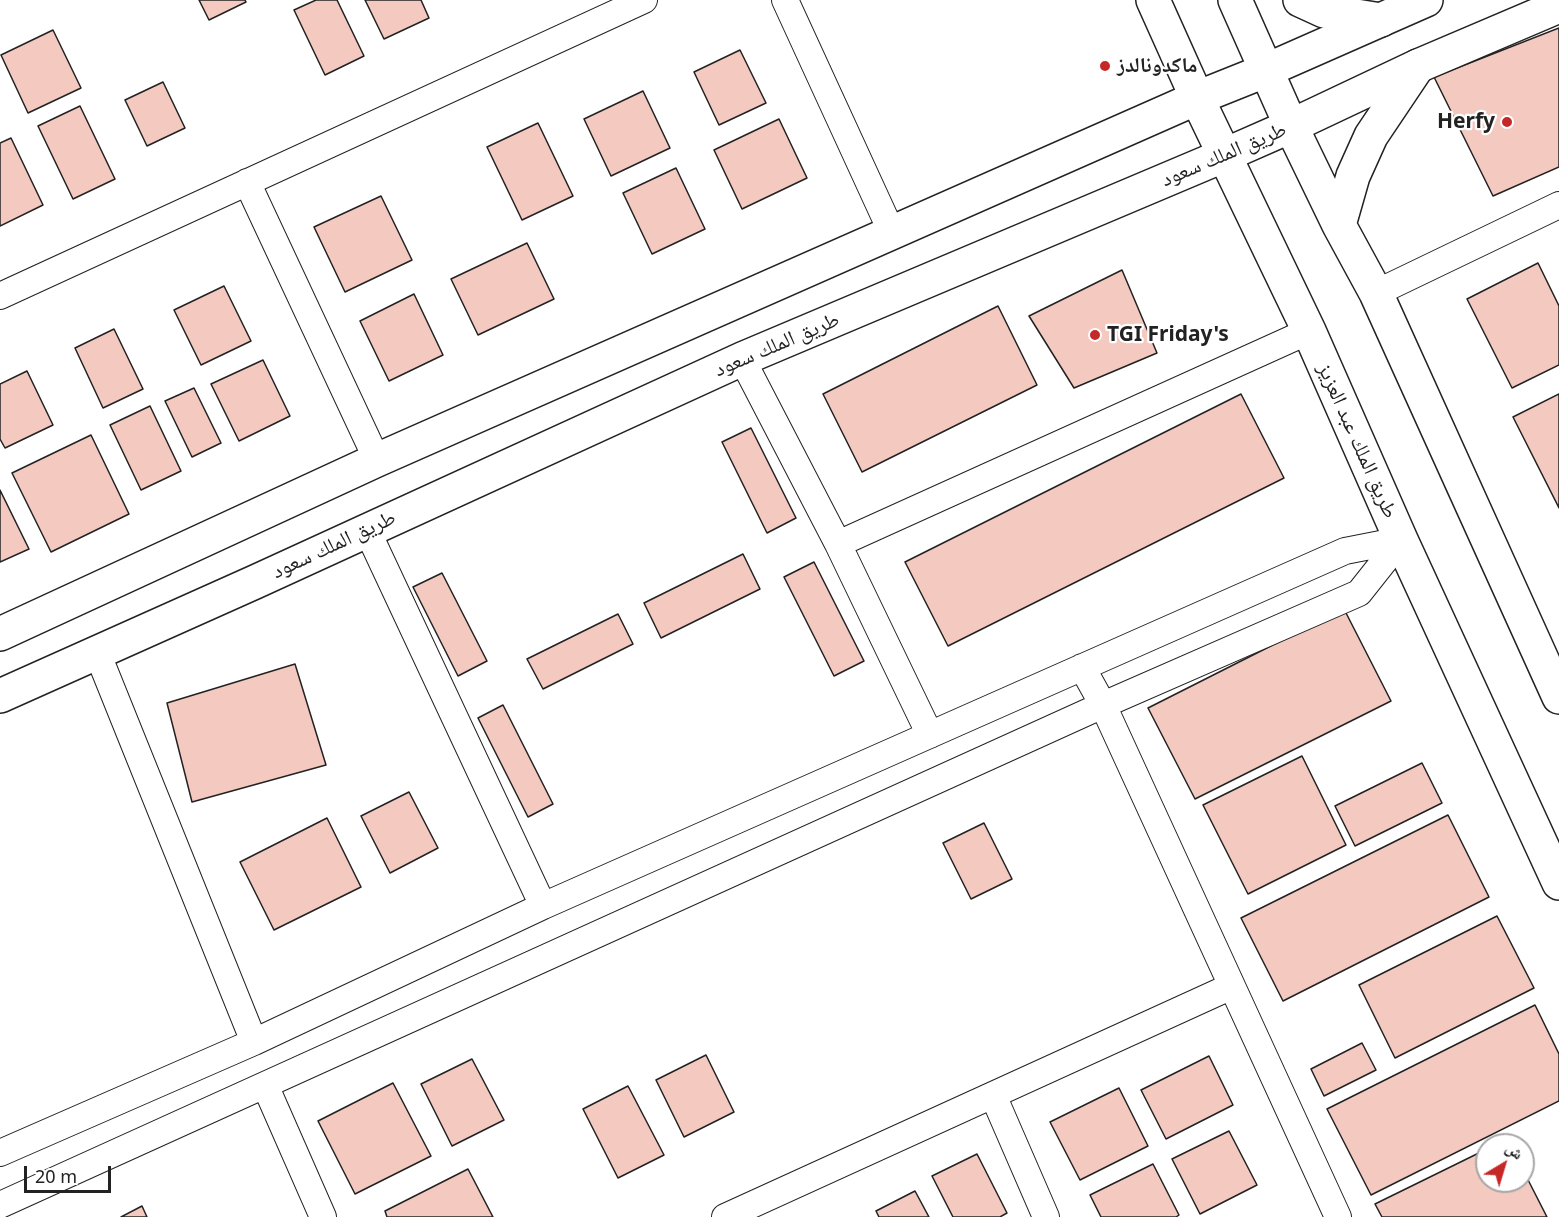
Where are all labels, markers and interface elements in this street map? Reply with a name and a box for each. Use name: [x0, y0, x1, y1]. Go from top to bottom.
place label: ماكدونالدز: [1117, 53, 1197, 79]
marker: ماكدونالدز: [1098, 59, 1112, 73]
place label: Herfy: [1437, 109, 1495, 135]
marker: Herfy: [1500, 115, 1514, 129]
street label: طريق الملك سعود: [1158, 117, 1290, 193]
street label: طريق الملك سعود: [711, 307, 843, 383]
place label: TGI Friday's: [1107, 322, 1229, 348]
marker: TGI Friday's: [1088, 328, 1102, 342]
street label: طريق الملك عبد العزيز: [1311, 360, 1403, 522]
street label: طريق الملك سعود: [268, 505, 400, 585]
north arrow: [1475, 1133, 1535, 1193]
text: ش: [1501, 1136, 1528, 1164]
scale bar: [27, 1154, 114, 1192]
text: 20 m: [35, 1164, 77, 1188]

